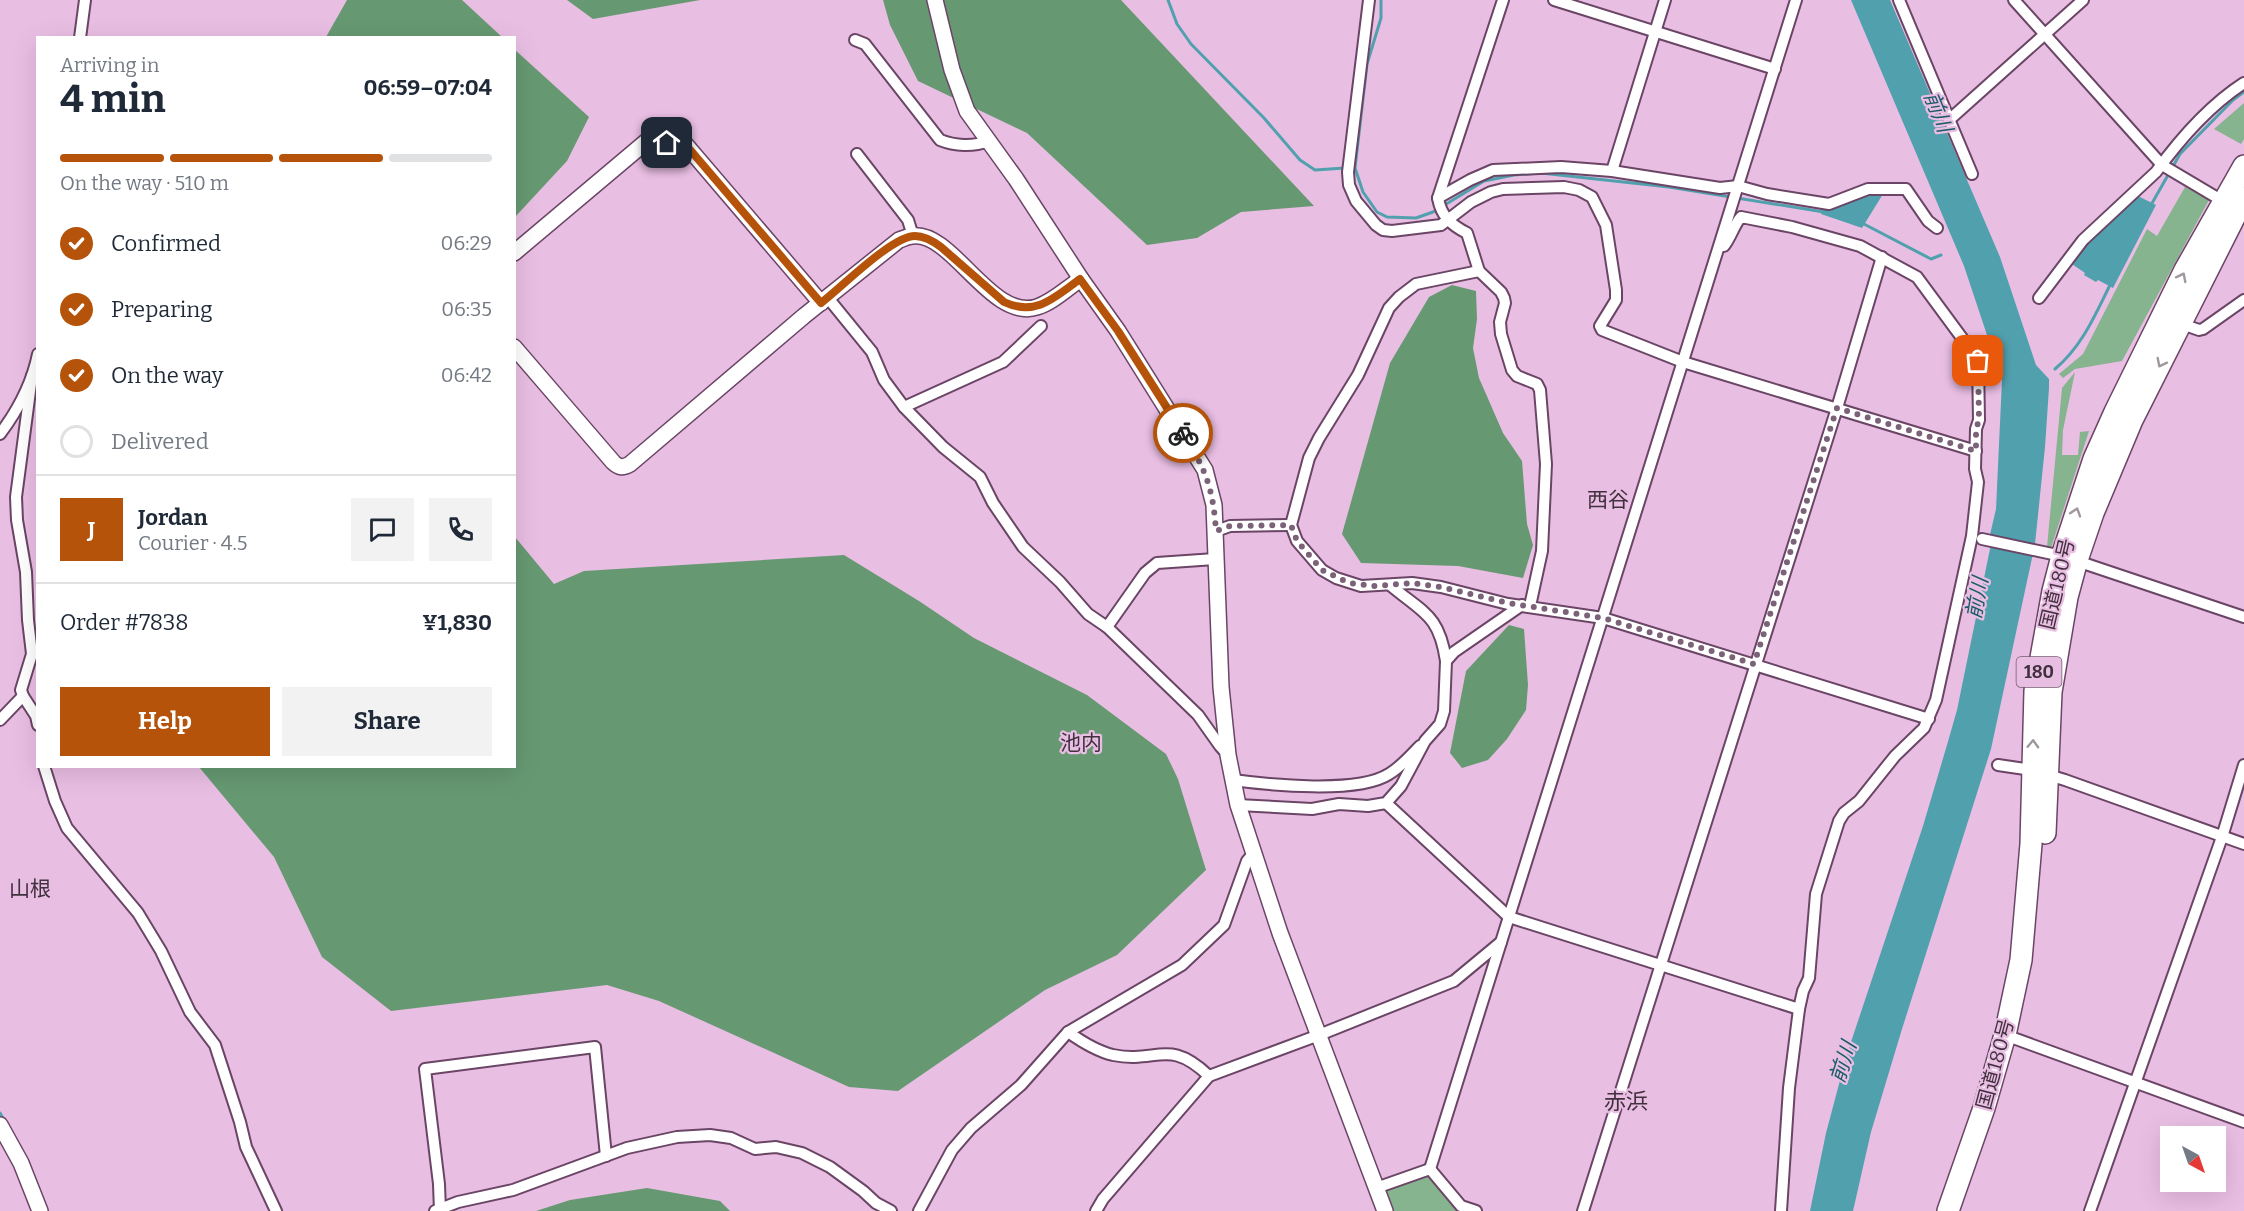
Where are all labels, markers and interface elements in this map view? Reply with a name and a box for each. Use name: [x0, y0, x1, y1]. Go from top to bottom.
text: Arriving in: [60, 53, 159, 77]
text: 06:59–07:04: [363, 74, 492, 101]
text: 4 min: [60, 76, 166, 122]
water label: 前川: [1918, 88, 1959, 138]
pin: [641, 117, 692, 168]
icon: home: [650, 126, 683, 159]
text: On the way · 510 m: [60, 171, 229, 195]
icon: check: [60, 227, 93, 260]
text: Confirmed: [111, 230, 221, 257]
text: 06:29: [441, 231, 492, 255]
one-way arrow: [2175, 272, 2186, 283]
icon: check: [60, 293, 93, 326]
text: Preparing: [111, 296, 213, 323]
text: 06:35: [441, 297, 492, 321]
pin: [1952, 335, 2003, 386]
icon: bag: [1961, 344, 1994, 377]
one-way arrow: [2156, 356, 2168, 367]
icon: check: [60, 359, 93, 392]
text: On the way: [111, 362, 223, 389]
text: 06:42: [441, 363, 492, 387]
courier: [1153, 403, 1213, 463]
icon: bike: [1167, 417, 1200, 450]
text: Delivered: [111, 428, 209, 455]
district label: 西谷: [1587, 487, 1629, 513]
button: chat: [351, 498, 414, 561]
button: phone: [429, 498, 492, 561]
text: Jordan: [138, 504, 208, 531]
one-way arrow: [2069, 507, 2082, 518]
text: J: [88, 516, 95, 543]
text: Courier · 4.5: [138, 531, 247, 555]
street label: 国道180号: [2035, 536, 2079, 632]
water label: 前川: [1961, 573, 1994, 621]
text: Order #7838: [60, 609, 188, 636]
text: ¥1,830: [422, 609, 492, 636]
road number: 180: [2016, 657, 2062, 687]
button: Help: [60, 687, 270, 756]
button: Share: [282, 687, 492, 756]
district label: 池内: [1060, 730, 1102, 756]
one-way arrow: [2027, 739, 2040, 748]
district label: 山根: [9, 876, 51, 902]
street label: 国道180号: [1971, 1016, 2019, 1112]
water label: 前川: [1824, 1036, 1862, 1086]
district label: 赤浜: [1604, 1088, 1648, 1115]
north arrow: [2160, 1126, 2226, 1192]
map controls: [2160, 1126, 2226, 1192]

